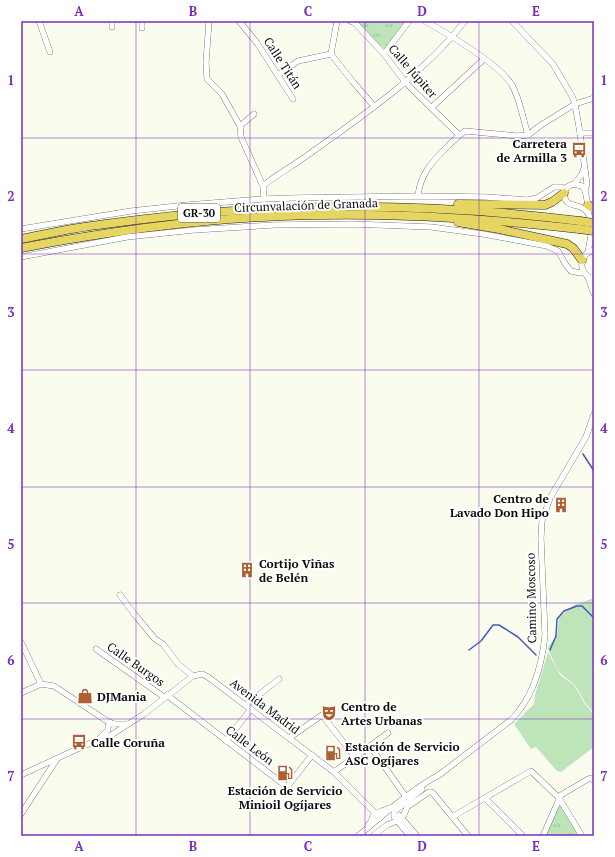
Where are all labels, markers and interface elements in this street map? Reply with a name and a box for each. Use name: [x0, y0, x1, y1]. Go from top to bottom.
text: A: [74, 2, 84, 20]
text: B: [189, 2, 197, 20]
text: C: [304, 2, 312, 20]
text: D: [417, 2, 427, 20]
text: E: [532, 2, 540, 20]
street label: Calle Titán: [261, 34, 305, 92]
street label: Calle Júpiter: [386, 41, 441, 101]
text: 1: [7, 71, 15, 89]
text: 1: [600, 71, 608, 89]
place label: Carretera de Armilla 3: [497, 136, 567, 165]
bus stop icon: Carretera de Armilla 3: [570, 141, 588, 159]
text: 2: [7, 187, 15, 205]
text: 2: [600, 187, 608, 205]
street label: Circunvalación de Granada: [234, 195, 378, 215]
road number: GR-30: [178, 204, 220, 222]
text: 3: [7, 303, 15, 321]
text: 3: [600, 303, 608, 321]
text: 4: [7, 419, 15, 437]
text: 4: [600, 419, 608, 437]
place label: Centro de Lavado Don Hipo: [450, 491, 550, 520]
building icon: Centro de Lavado Don Hipo: [552, 496, 570, 514]
text: 5: [7, 535, 15, 553]
text: 5: [600, 535, 608, 553]
street label: Camino Moscoso: [523, 552, 539, 643]
place label: Cortijo Viñas de Belén: [259, 556, 335, 585]
building icon: Cortijo Viñas de Belén: [238, 561, 256, 579]
street label: Calle Burgos: [104, 639, 168, 689]
text: 6: [7, 651, 15, 669]
text: 6: [600, 651, 608, 669]
street label: Avenida Madrid: [227, 675, 303, 737]
shop icon: DJMania: [76, 687, 94, 705]
place label: DJMania: [97, 689, 147, 704]
place label: Centro de Artes Urbanas: [341, 699, 423, 728]
theatre icon: Centro de Artes Urbanas: [320, 704, 338, 722]
street label: Calle León: [223, 722, 277, 768]
bus stop icon: Calle Coruña: [70, 733, 88, 751]
place label: Calle Coruña: [91, 735, 165, 750]
place label: Estación de Servicio ASC Ogíjares: [345, 739, 460, 768]
fuel station icon: Estación de Servicio ASC Ogíjares: [324, 744, 342, 762]
fuel station icon: Estación de Servicio Minioil Ogíjares: [276, 764, 294, 782]
text: 7: [7, 767, 15, 785]
text: 7: [600, 767, 608, 785]
place label: Estación de Servicio Minioil Ogíjares: [228, 783, 342, 812]
text: A: [74, 837, 84, 855]
text: B: [189, 837, 197, 855]
text: C: [304, 837, 312, 855]
text: D: [417, 837, 427, 855]
text: E: [532, 837, 540, 855]

